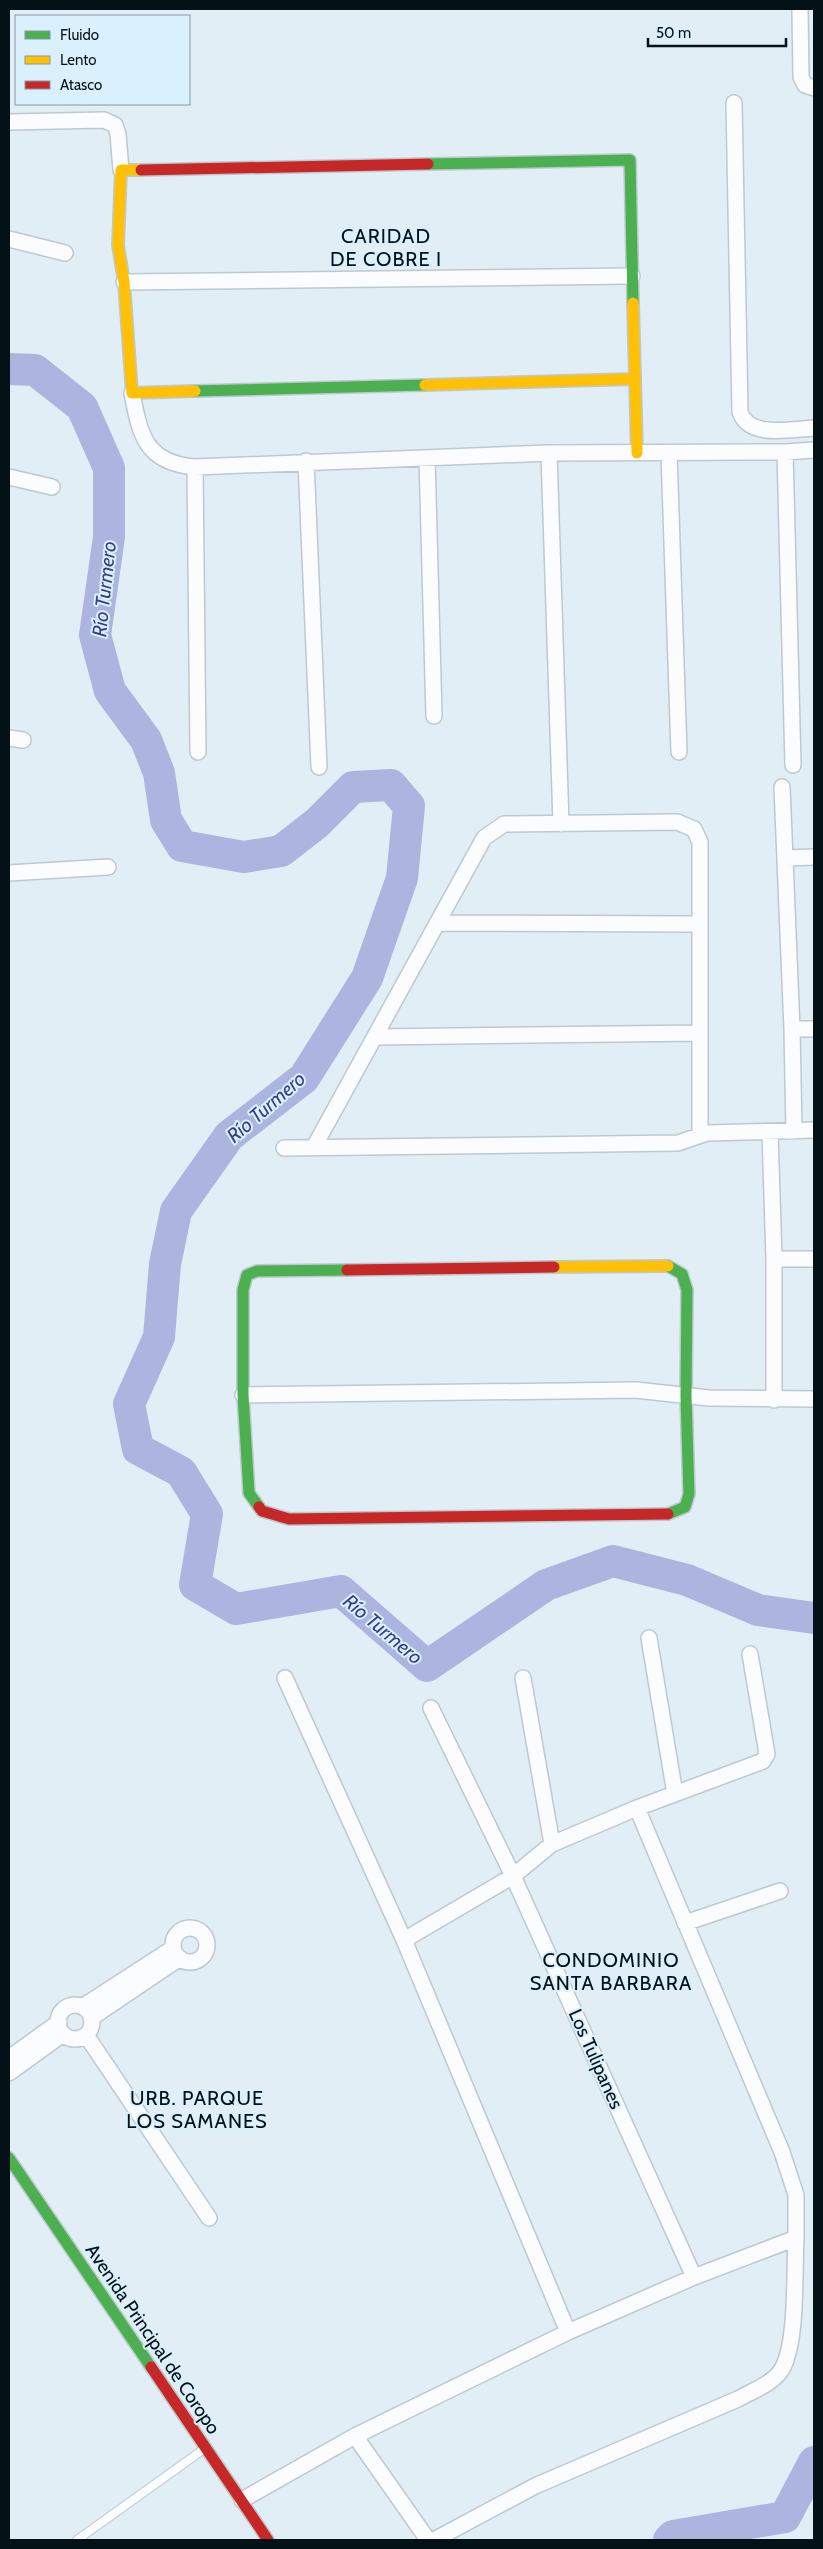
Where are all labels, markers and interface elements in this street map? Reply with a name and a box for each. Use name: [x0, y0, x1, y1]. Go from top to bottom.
legend: [15, 15, 190, 105]
scale bar: [648, 15, 786, 47]
text: 50 m: [656, 24, 691, 42]
text: Fluido: [60, 26, 99, 44]
text: Lento: [60, 51, 97, 69]
text: Atasco: [60, 76, 102, 94]
district label: CARIDAD DE COBRE I: [330, 224, 442, 271]
water label: Río Turmero: [87, 540, 121, 638]
water label: Río Turmero: [222, 1066, 310, 1148]
water label: Río Turmero: [338, 1589, 428, 1669]
district label: CONDOMINIO SANTA BARBARA: [530, 1948, 692, 1995]
street label: Los Tulipanes: [564, 2006, 628, 2113]
district label: URB. PARQUE LOS SAMANES: [126, 2086, 268, 2133]
street label: Avenida Principal de Coropo: [81, 2239, 225, 2439]

